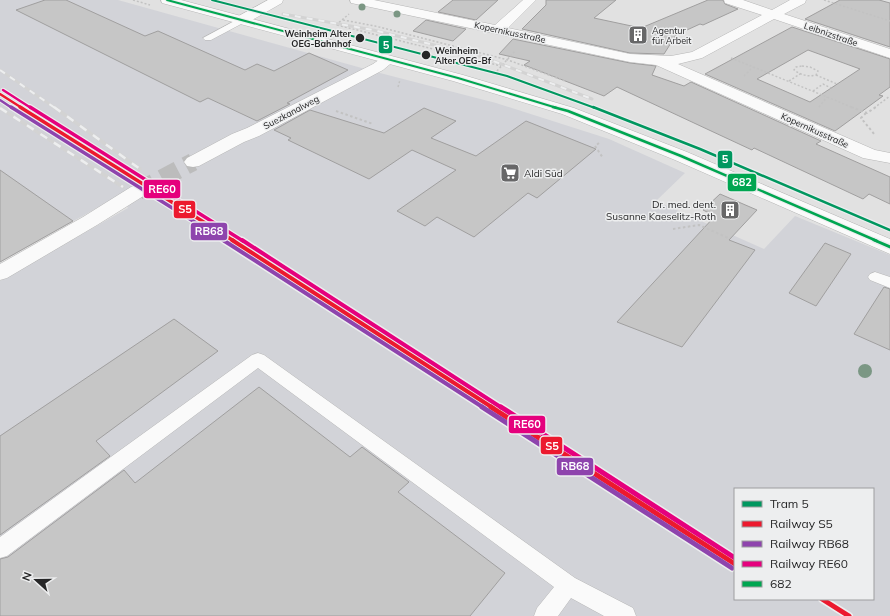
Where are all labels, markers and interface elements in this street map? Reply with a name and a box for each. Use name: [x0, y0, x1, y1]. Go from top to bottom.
street label: Kopernikusstraße: [473, 19, 547, 45]
street label: Leibnizstraße: [803, 20, 859, 48]
building icon: Agentur für Arbeit: [627, 24, 649, 46]
place label: Agentur für Arbeit: [652, 25, 691, 46]
place label: Weinheim Alter OEG-Bahnhof: [285, 28, 352, 49]
marker: Weinheim Alter OEG-Bahnhof: [354, 32, 366, 44]
line badge: 5: [378, 35, 393, 54]
text: 5: [383, 38, 390, 52]
place label: Weinheim Alter OEG-Bf: [435, 45, 492, 66]
marker: Weinheim Alter OEG-Bf: [420, 49, 432, 61]
street label: Suezkanalweg: [261, 93, 321, 131]
street label: Kopernikusstraße: [780, 110, 851, 150]
line badge: 5: [717, 150, 733, 169]
text: 5: [722, 152, 729, 166]
supermarket icon: Aldi Süd: [499, 162, 521, 184]
place label: Aldi Süd: [524, 167, 563, 180]
line badge: 682: [727, 173, 757, 192]
text: 682: [732, 175, 752, 189]
line badge: RE60: [143, 179, 181, 199]
text: RE60: [148, 182, 176, 196]
place label: Dr. med. dent. Susanne Kaeselitz-Roth: [606, 198, 716, 223]
building icon: Dr. med. dent. Susanne Kaeselitz-Roth: [719, 199, 741, 221]
line badge: S5: [173, 200, 196, 219]
text: S5: [178, 202, 192, 216]
line badge: RB68: [190, 222, 228, 241]
text: RB68: [195, 224, 224, 238]
line badge: RE60: [508, 415, 546, 434]
text: RE60: [513, 417, 541, 431]
line badge: S5: [540, 436, 563, 455]
text: S5: [545, 439, 559, 453]
line badge: RB68: [556, 457, 594, 476]
text: RB68: [561, 459, 590, 473]
legend: [734, 488, 874, 600]
text: Tram 5: [770, 496, 809, 511]
text: Railway S5: [770, 516, 833, 531]
text: Railway RB68: [770, 536, 849, 551]
text: Railway RE60: [770, 556, 848, 571]
north arrow: [16, 560, 56, 600]
text: N: [19, 570, 35, 583]
text: 682: [770, 576, 792, 591]

